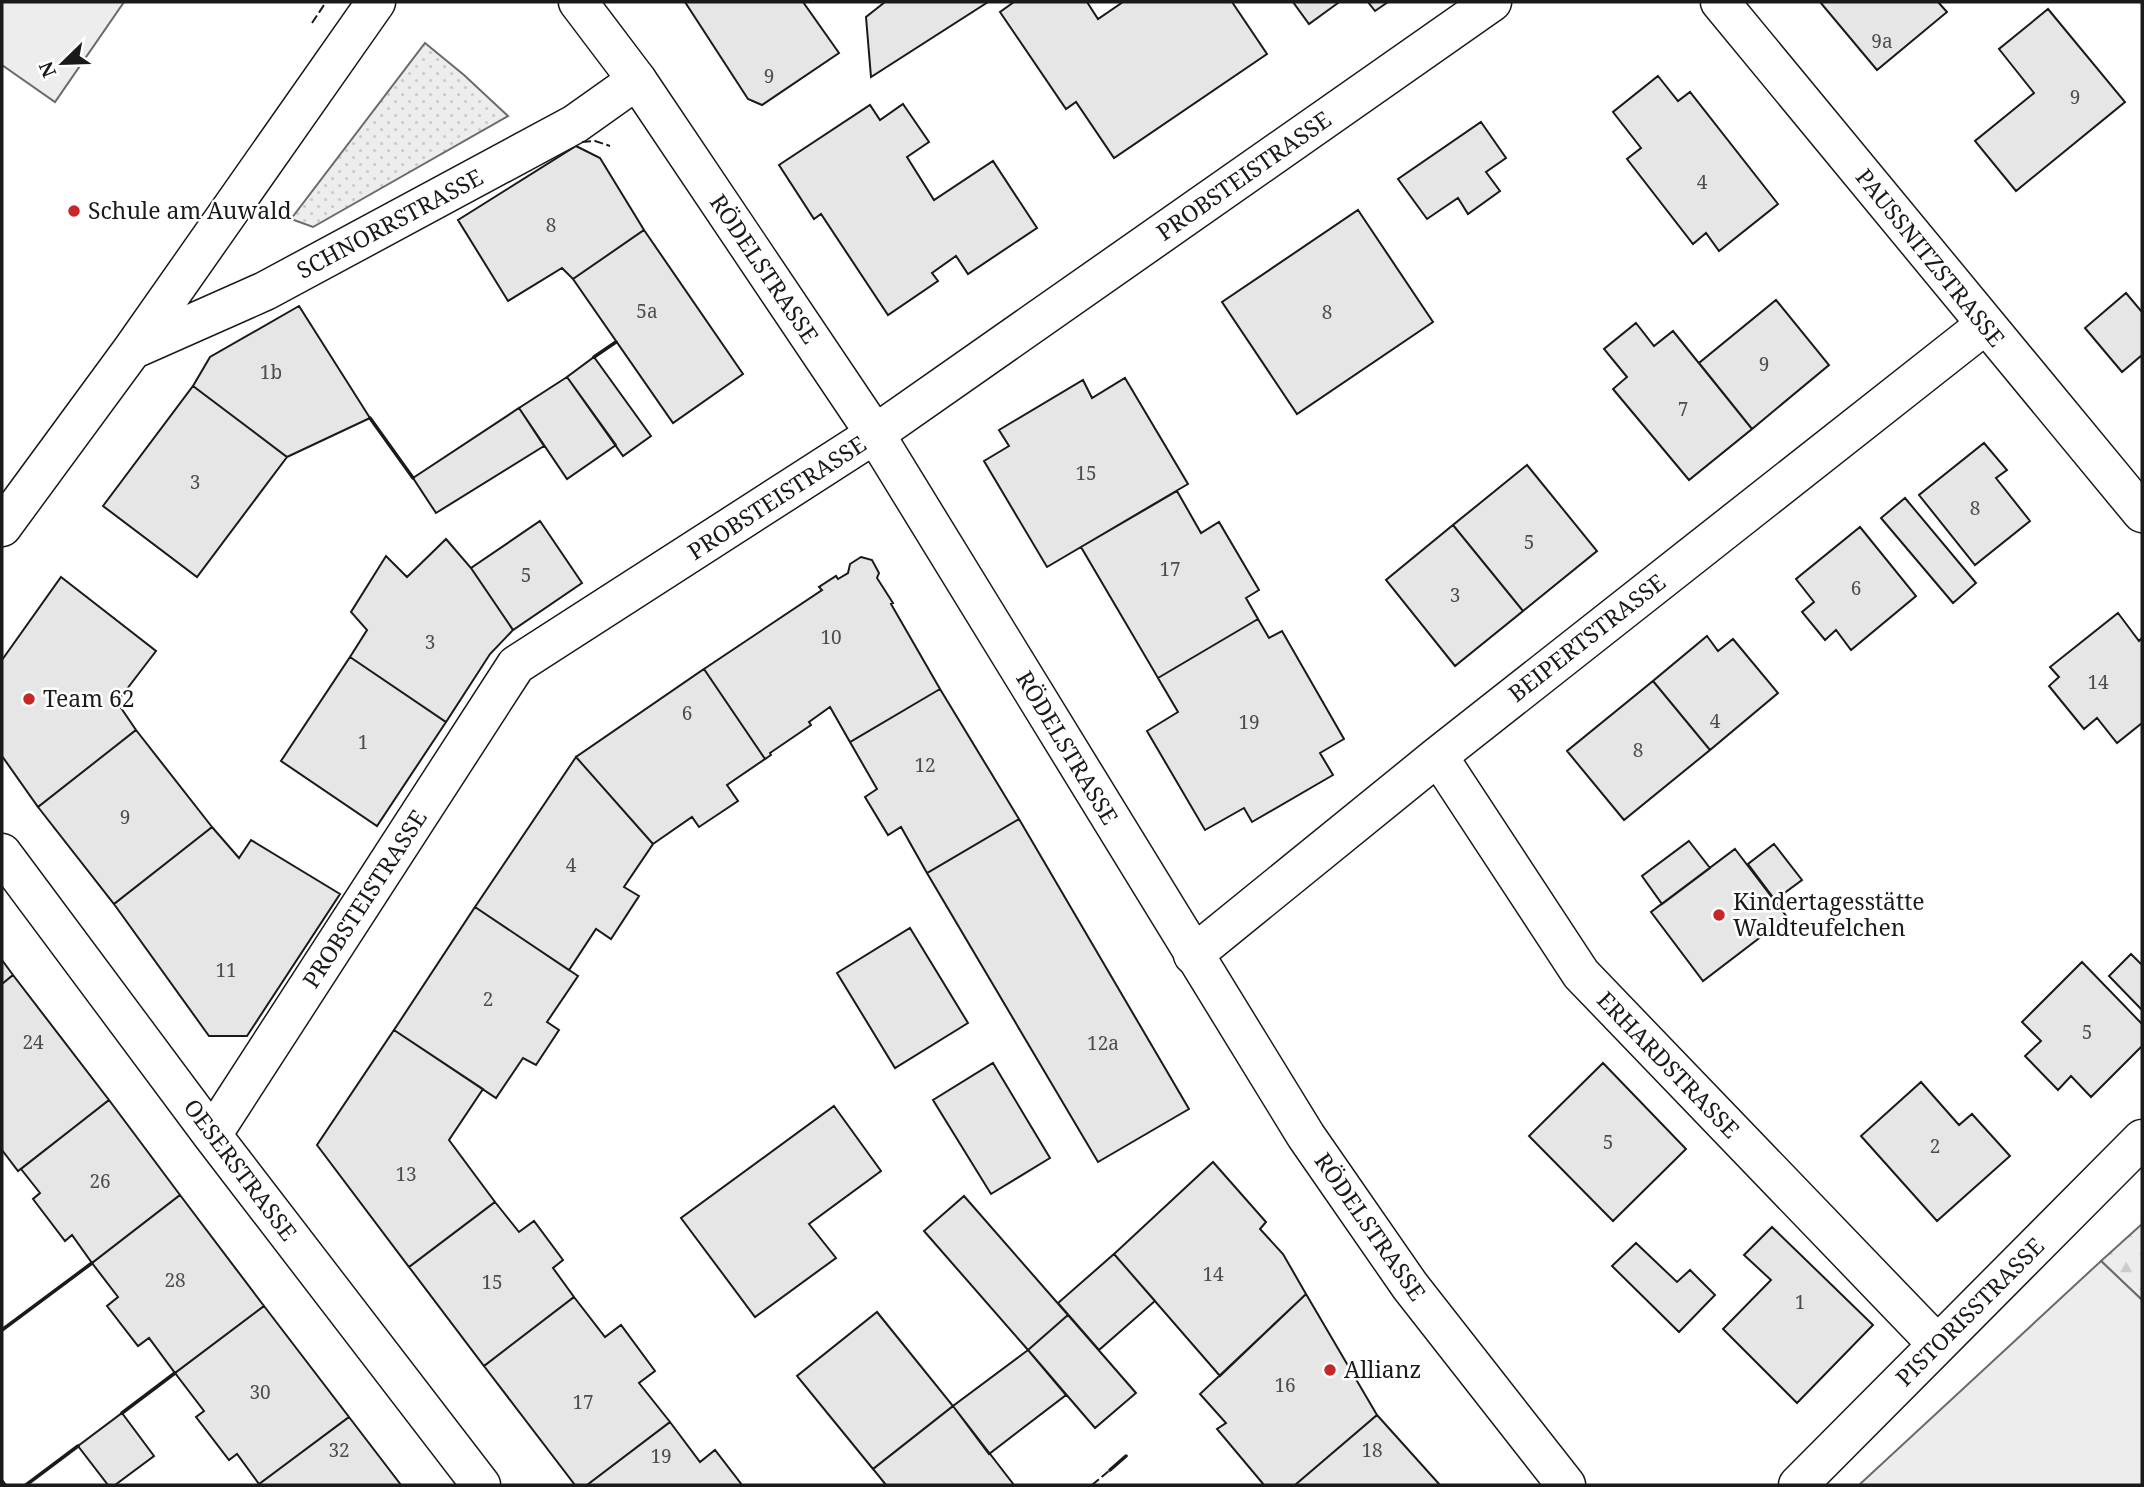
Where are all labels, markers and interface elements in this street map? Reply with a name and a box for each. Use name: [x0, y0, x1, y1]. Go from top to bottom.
north arrow: [28, 28, 98, 98]
house number: 9a: [1871, 28, 1893, 54]
text: N: [32, 58, 62, 82]
house number: 9: [764, 63, 774, 89]
house number: 9: [2070, 84, 2080, 110]
street label: PROBSTEISTRASSE: [1150, 103, 1337, 247]
street label: SCHNORRSTRASSE: [291, 161, 488, 286]
street label: PAUSSNITZSTRASSE: [1849, 162, 2013, 353]
house number: 4: [1697, 169, 1708, 195]
street label: RÖDELSTRASSE: [703, 187, 827, 349]
place label: Schule am Auwald: [88, 194, 292, 226]
marker: Schule am Auwald: [66, 203, 82, 219]
house number: 8: [546, 212, 556, 238]
house number: 5a: [636, 298, 658, 324]
house number: 8: [1322, 299, 1332, 325]
house number: 9: [1759, 351, 1769, 377]
house number: 1b: [260, 359, 282, 385]
house number: 7: [1678, 396, 1688, 422]
street label: PROBSTEISTRASSE: [681, 428, 872, 567]
house number: 15: [1075, 460, 1097, 486]
house number: 3: [190, 469, 200, 495]
house number: 8: [1970, 495, 1980, 521]
house number: 5: [1524, 529, 1534, 555]
house number: 17: [1159, 556, 1181, 582]
house number: 5: [521, 562, 531, 588]
street label: BEIPERTSTRASSE: [1501, 566, 1672, 709]
house number: 6: [1851, 575, 1861, 601]
house number: 3: [1450, 582, 1460, 608]
house number: 10: [820, 624, 842, 650]
house number: 3: [425, 629, 435, 655]
street label: RÖDELSTRASSE: [1009, 665, 1126, 830]
house number: 14: [2087, 669, 2109, 695]
place label: Team 62: [43, 682, 135, 714]
marker: Team 62: [21, 691, 37, 707]
house number: 6: [682, 700, 692, 726]
house number: 4: [1710, 708, 1721, 734]
house number: 19: [1238, 709, 1260, 735]
house number: 1: [358, 729, 368, 755]
house number: 8: [1633, 737, 1643, 763]
house number: 12: [914, 752, 936, 778]
street label: PROBSTEISTRASSE: [295, 803, 434, 994]
house number: 9: [120, 804, 130, 830]
house number: 4: [566, 852, 577, 878]
place label: Kindertagesstätte Waldteufelchen: [1733, 885, 1925, 943]
marker: Kindertagesstätte Waldteufelchen: [1711, 907, 1727, 923]
house number: 11: [215, 957, 237, 983]
street label: ERHARDSTRASSE: [1590, 984, 1747, 1145]
house number: 2: [483, 986, 493, 1012]
house number: 5: [2082, 1019, 2092, 1045]
house number: 24: [22, 1029, 44, 1055]
house number: 12a: [1087, 1030, 1119, 1056]
street label: OESERSTRASSE: [177, 1092, 305, 1247]
house number: 5: [1603, 1129, 1613, 1155]
house number: 2: [1930, 1133, 1940, 1159]
street label: RÖDELSTRASSE: [1308, 1146, 1434, 1307]
house number: 13: [395, 1161, 417, 1187]
house number: 26: [89, 1168, 111, 1194]
street label: PISTORISSTRASSE: [1888, 1230, 2051, 1393]
house number: 14: [1202, 1261, 1224, 1287]
house number: 28: [164, 1267, 186, 1293]
house number: 15: [481, 1269, 503, 1295]
house number: 1: [1795, 1289, 1805, 1315]
place label: Allianz: [1344, 1353, 1421, 1385]
marker: Allianz: [1322, 1362, 1338, 1378]
house number: 16: [1274, 1372, 1296, 1398]
house number: 30: [249, 1379, 271, 1405]
house number: 17: [572, 1389, 594, 1415]
house number: 32: [328, 1437, 350, 1463]
house number: 18: [1361, 1437, 1383, 1463]
house number: 19: [650, 1443, 672, 1469]

